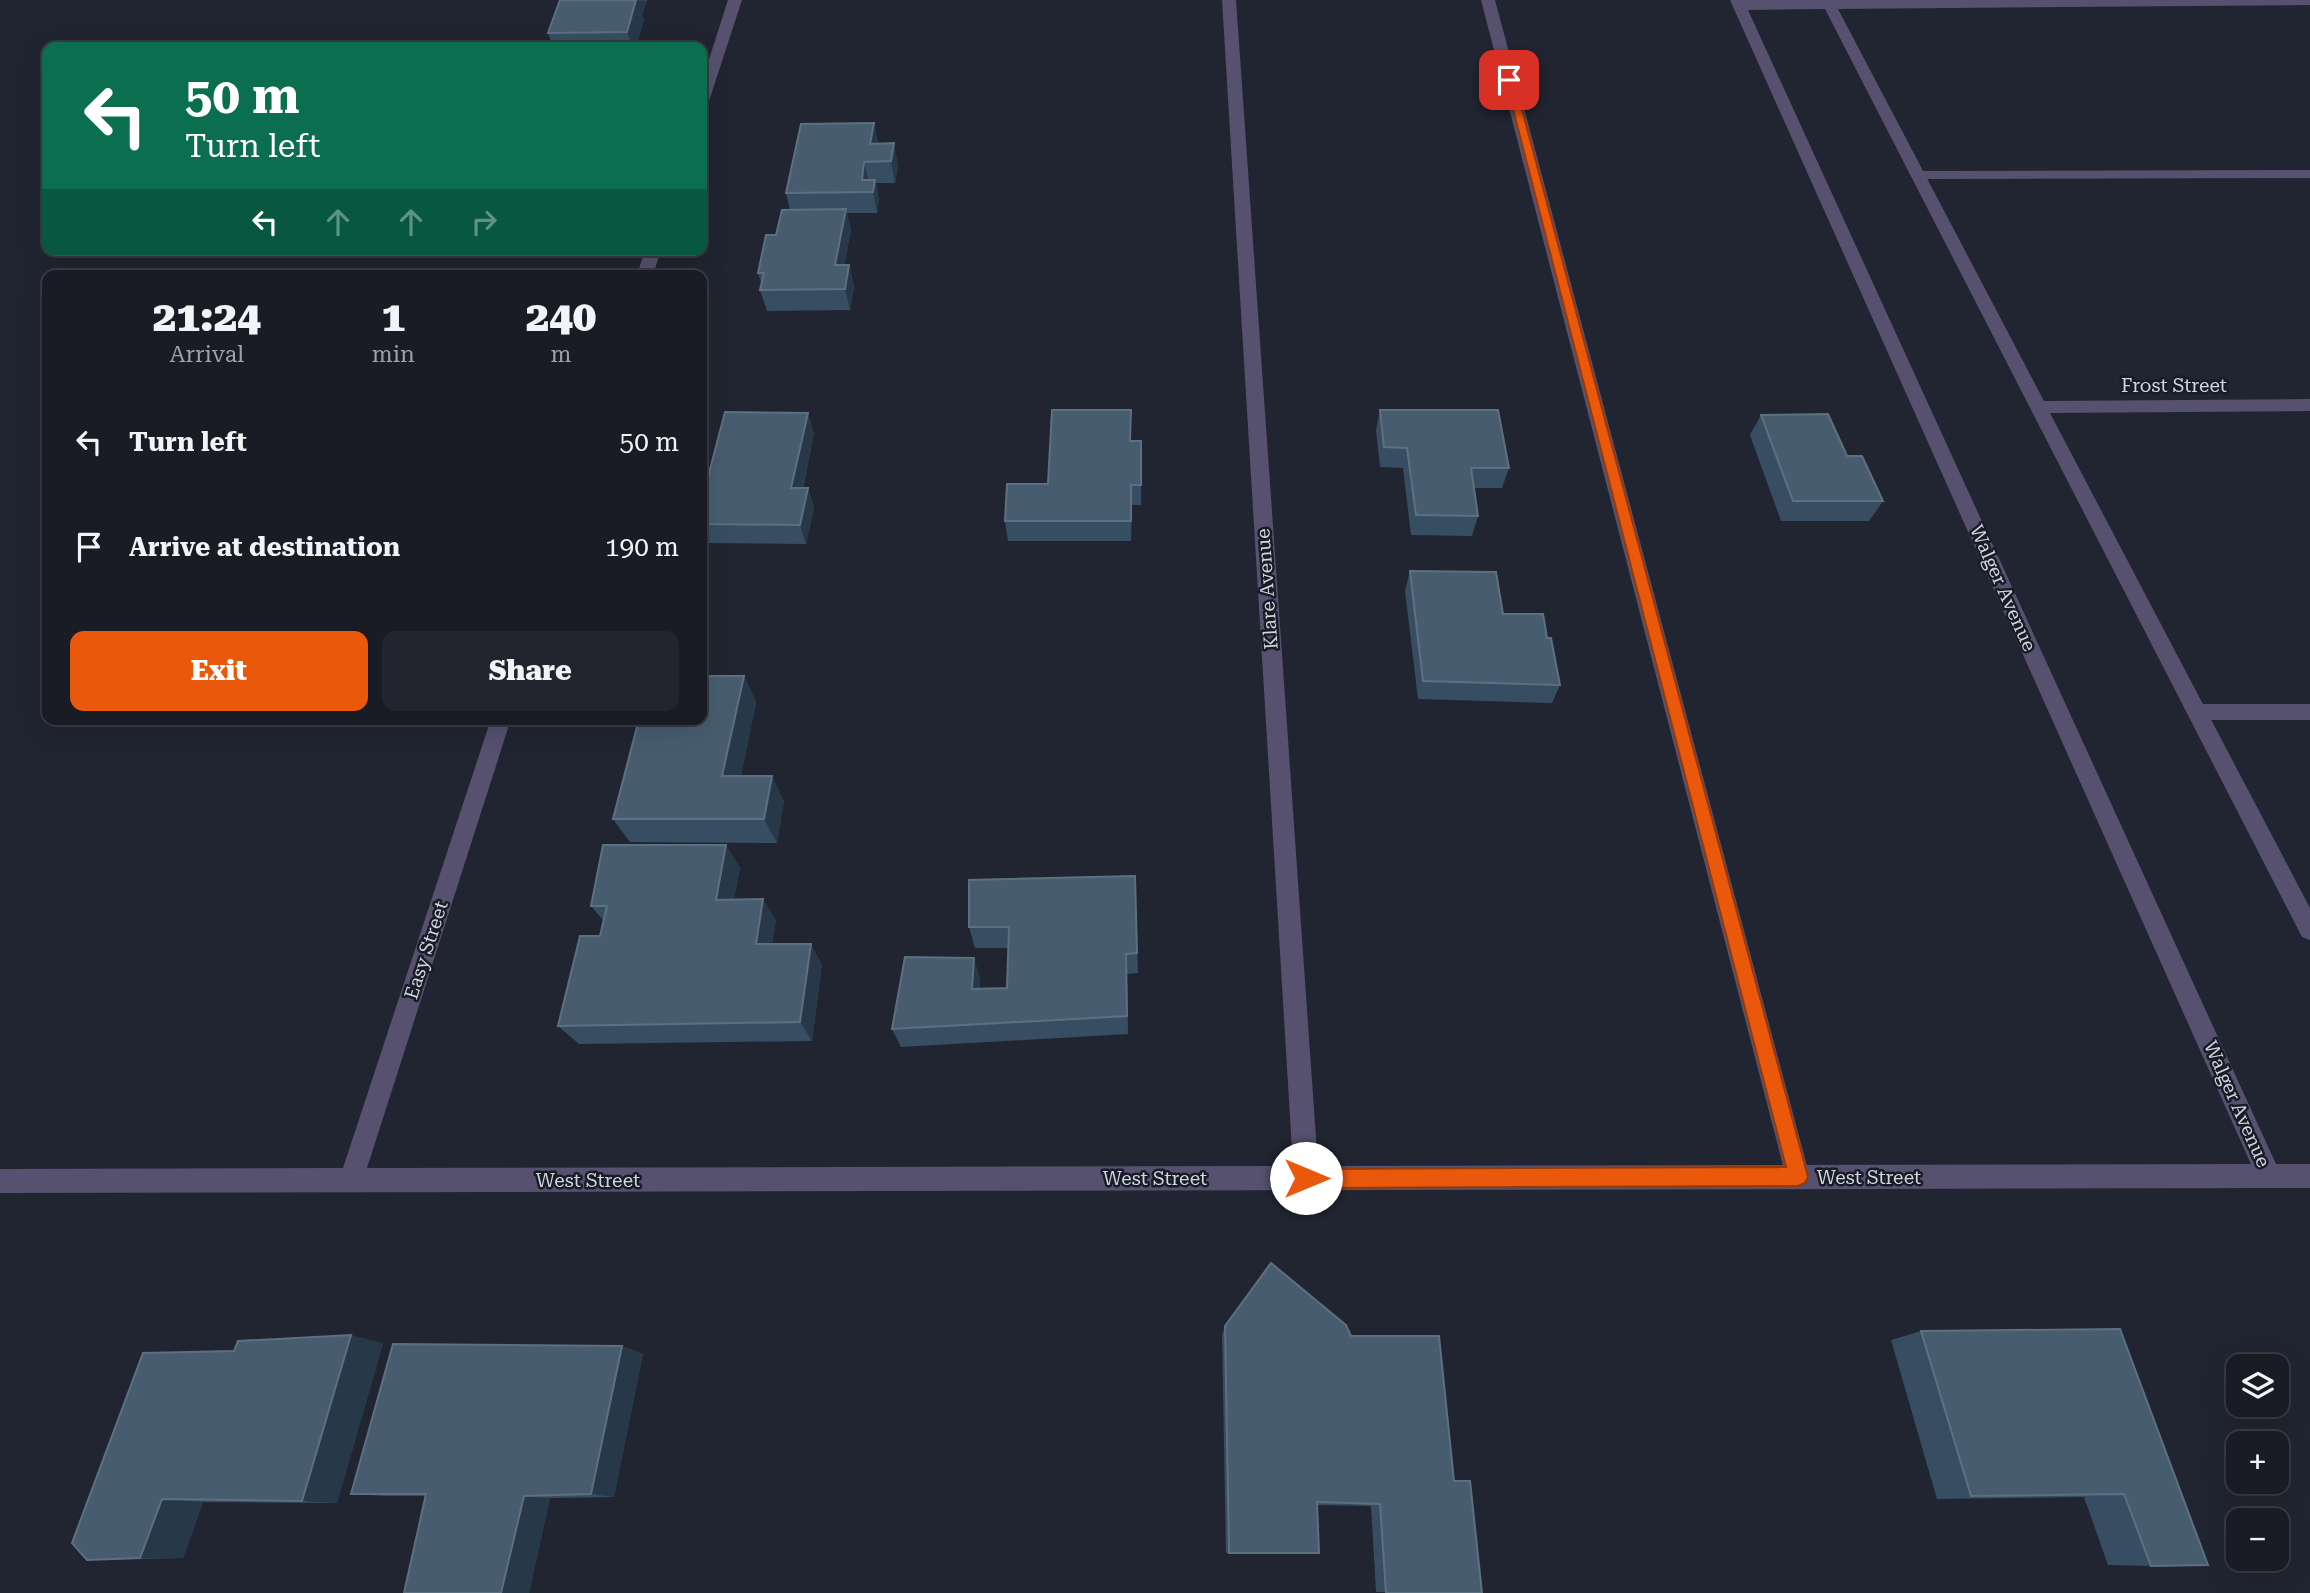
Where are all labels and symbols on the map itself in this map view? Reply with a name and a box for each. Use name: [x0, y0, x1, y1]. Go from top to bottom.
pin: [1479, 50, 1539, 110]
street label: Frost Street: [2121, 374, 2227, 397]
street label: Walger Avenue: [1965, 521, 2041, 655]
street label: Klare Avenue: [1251, 528, 1283, 650]
street label: Easy Street: [399, 898, 453, 1002]
street label: Walger Avenue: [2199, 1037, 2275, 1171]
position arrow: [1269, 1141, 1343, 1215]
street label: West Street: [1817, 1166, 1921, 1189]
street label: West Street: [1103, 1167, 1207, 1190]
street label: West Street: [536, 1169, 640, 1192]

